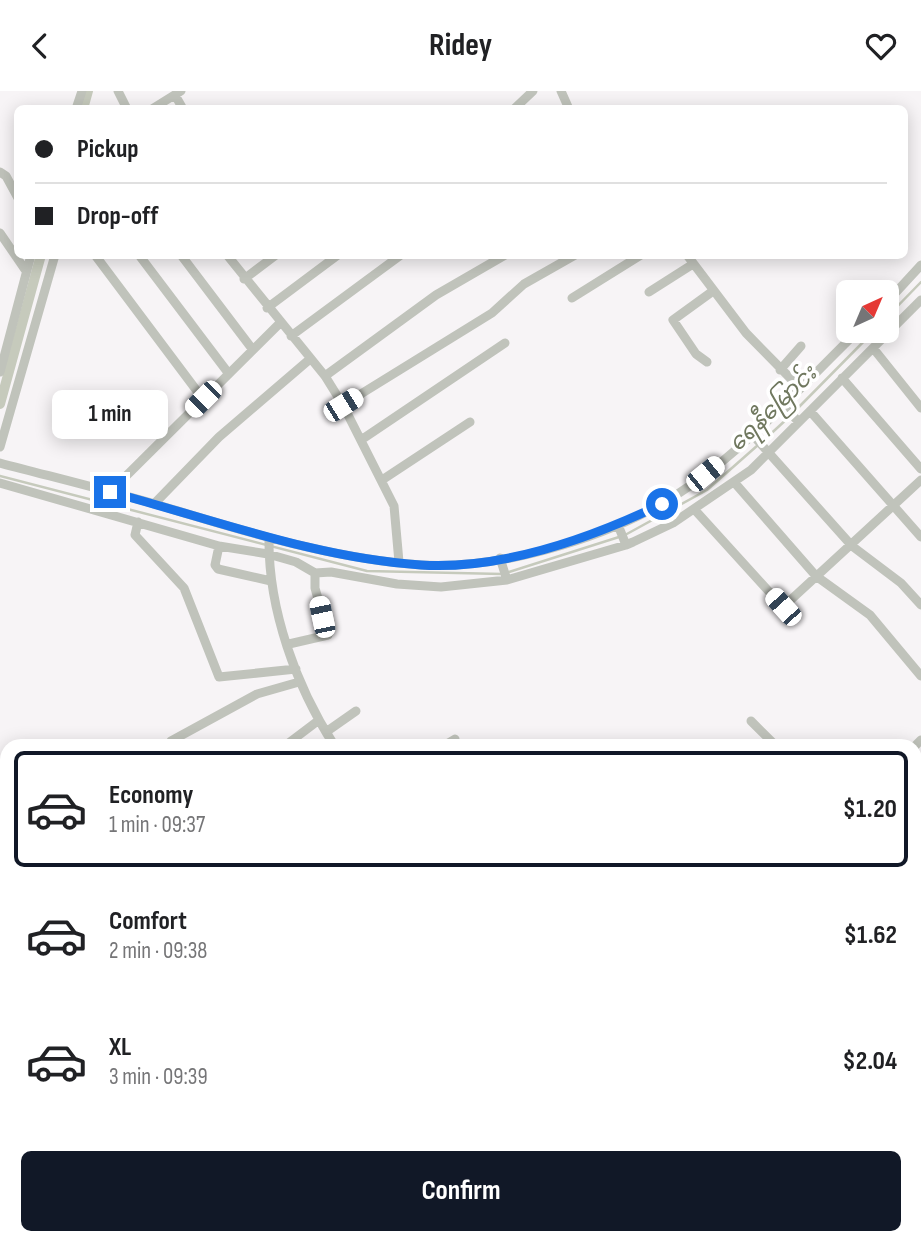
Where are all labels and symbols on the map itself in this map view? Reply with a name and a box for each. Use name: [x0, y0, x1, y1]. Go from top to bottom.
north arrow: [836, 280, 900, 343]
water label: ရေနီမြောင်း: [721, 356, 827, 460]
car: [181, 377, 226, 421]
car: [320, 385, 367, 425]
callout: 1 min: [52, 391, 168, 439]
car: [683, 453, 728, 495]
route end: [94, 476, 126, 508]
route start: [646, 488, 678, 520]
car: [762, 584, 805, 630]
car: [308, 594, 337, 640]

